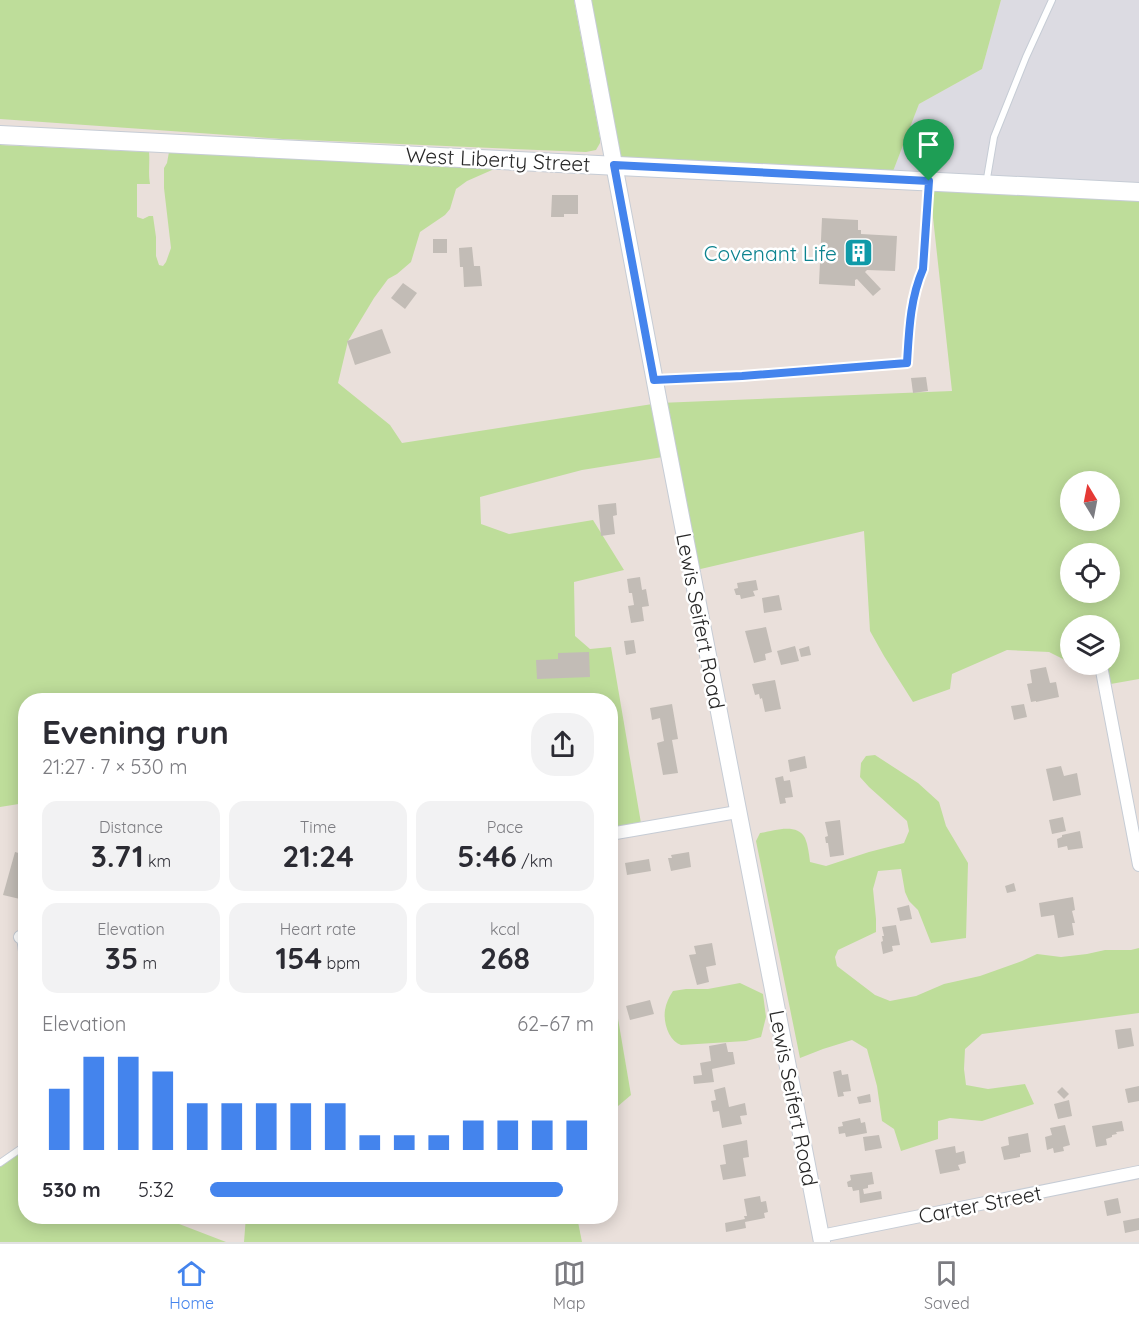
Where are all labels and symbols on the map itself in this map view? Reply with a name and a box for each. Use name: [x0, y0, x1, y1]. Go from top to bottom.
pin: [903, 119, 954, 181]
street label: West Liberty Street: [405, 141, 591, 177]
building icon: Covenant Life: [842, 237, 874, 269]
place label: Covenant Life: [704, 240, 837, 266]
north arrow: [1060, 471, 1120, 531]
street label: Lewis Seifert Road: [671, 531, 731, 711]
street label: Lewis Seifert Road: [764, 1008, 824, 1188]
street label: Carter Street: [916, 1179, 1044, 1229]

